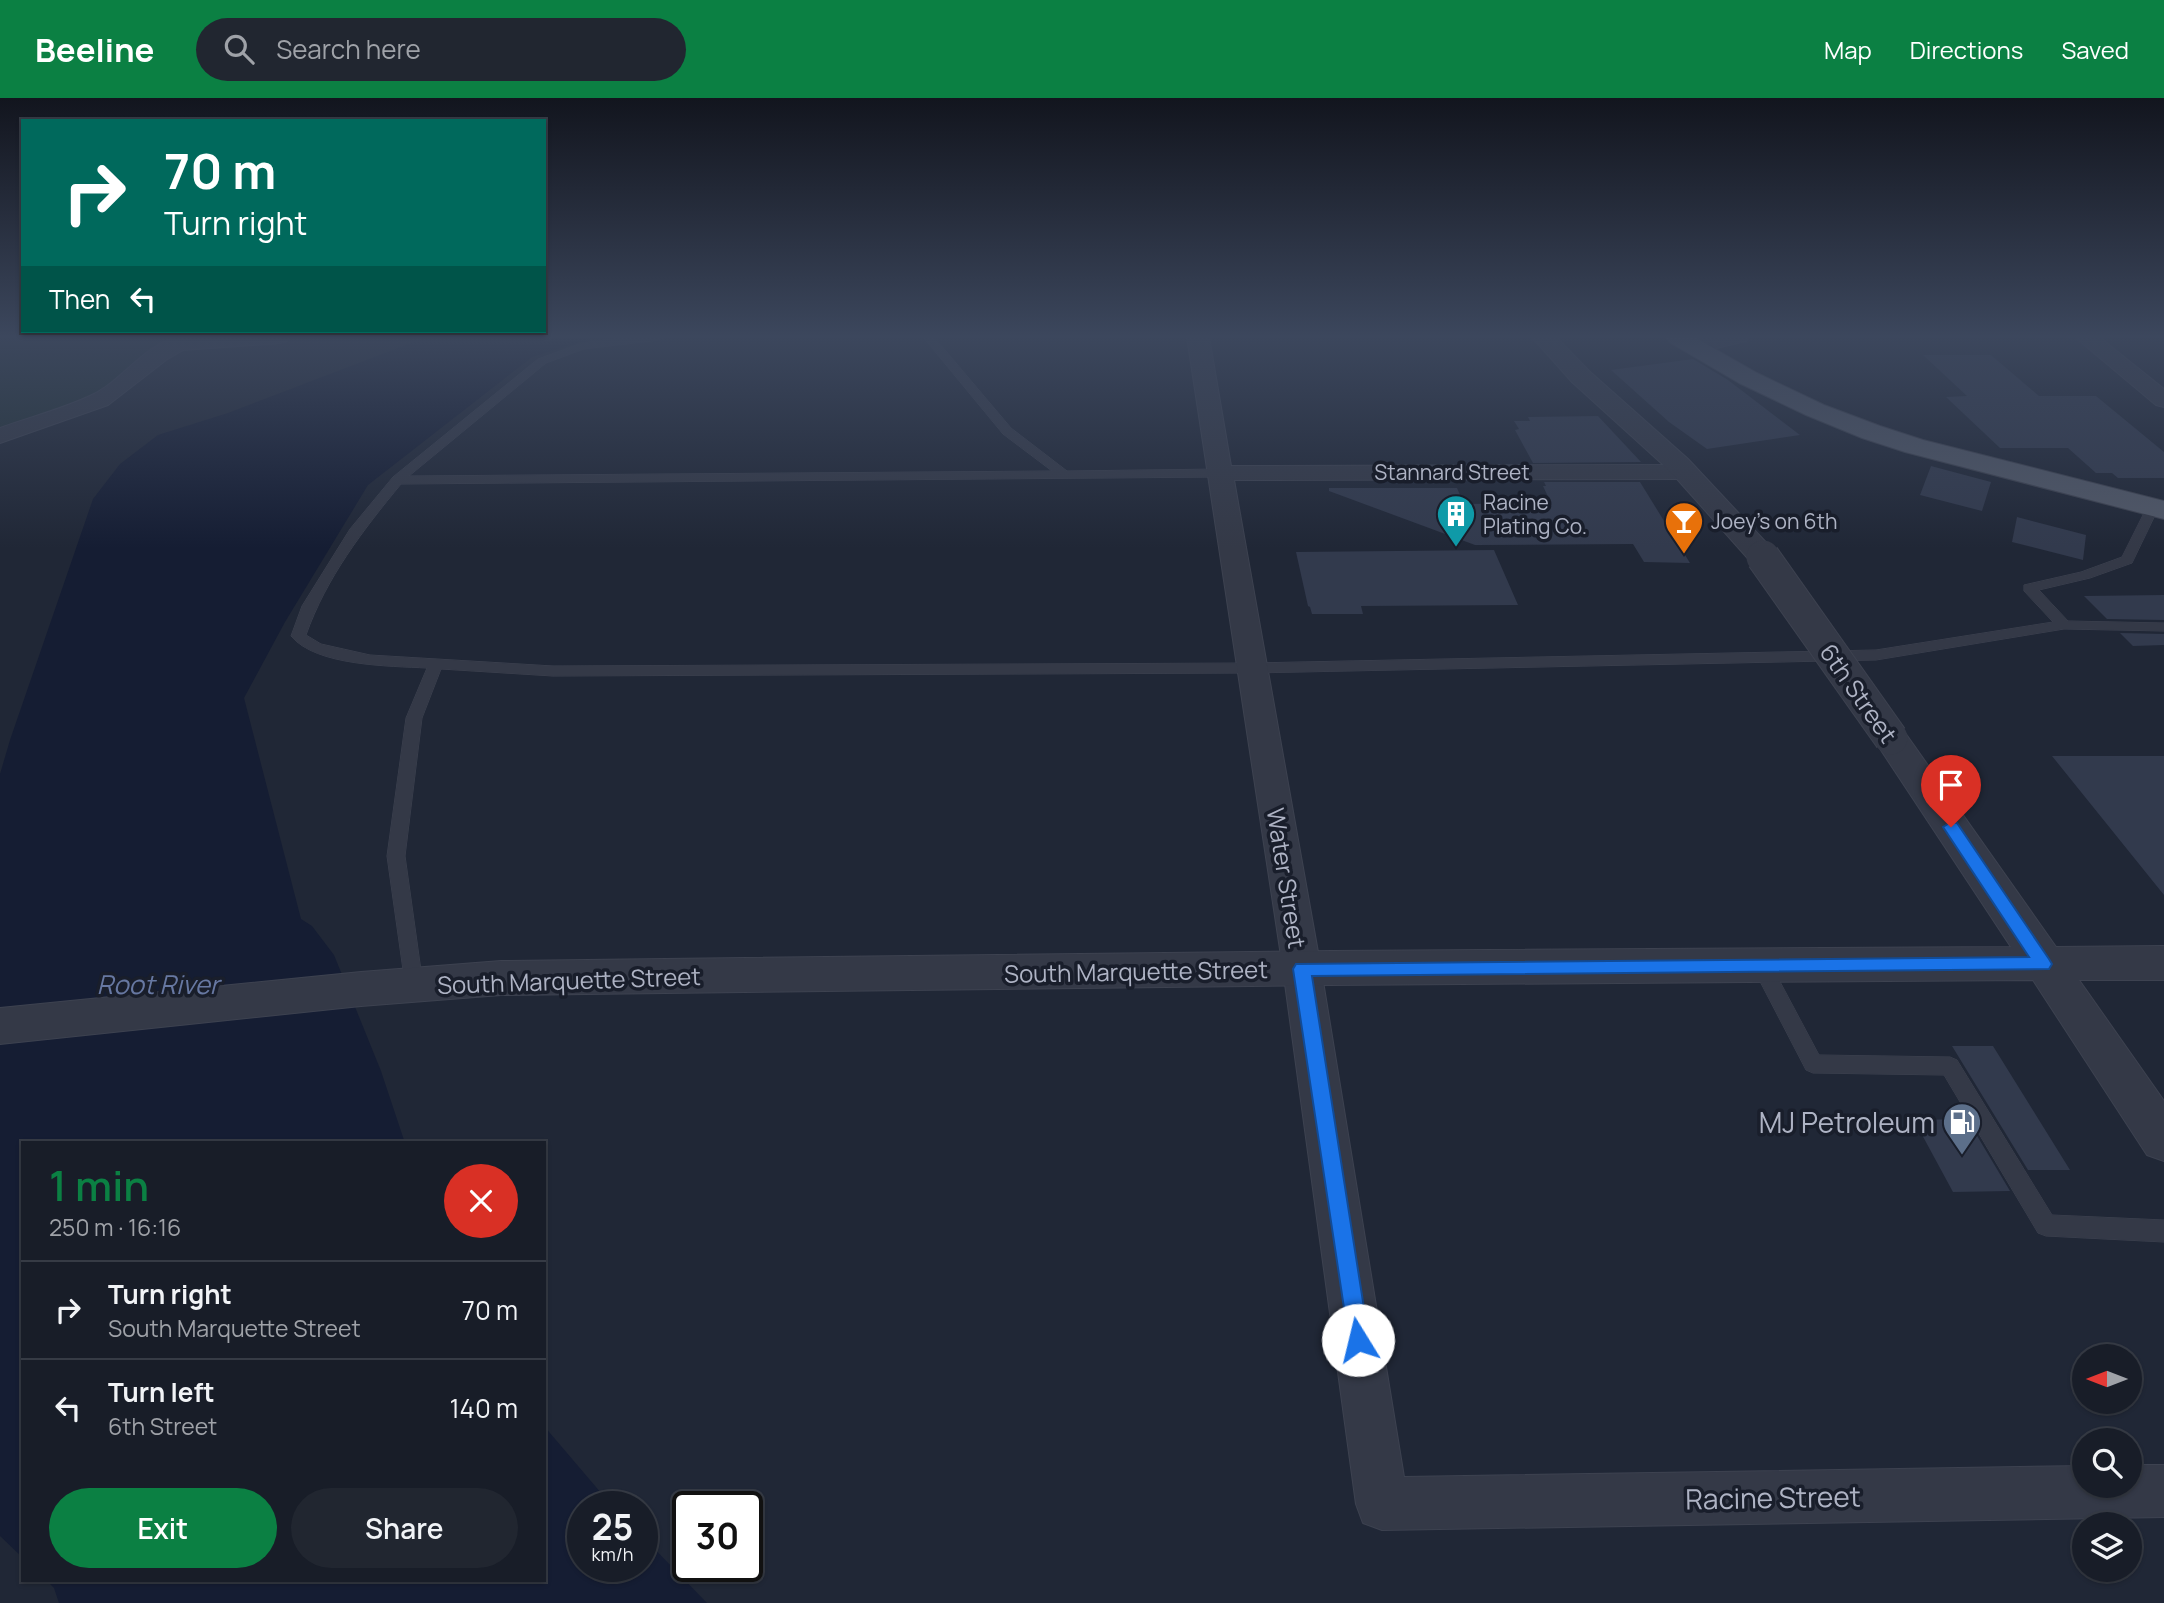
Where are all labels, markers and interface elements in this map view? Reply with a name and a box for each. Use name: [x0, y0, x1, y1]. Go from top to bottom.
search box: [196, 18, 686, 81]
text: Beeline: [35, 27, 154, 72]
icon: search: [220, 30, 258, 68]
text: Search here: [276, 31, 421, 67]
text: Map: [1824, 33, 1872, 66]
text: Directions: [1910, 33, 2023, 66]
text: Saved: [2061, 33, 2129, 66]
text: 70 m: [164, 137, 276, 204]
icon: right: [49, 147, 140, 238]
text: Turn right: [164, 201, 307, 245]
icon: left: [124, 280, 162, 318]
text: Then: [49, 281, 110, 317]
street label: Stannard Street: [1374, 458, 1530, 486]
place label: Racine Plating Co.: [1483, 488, 1587, 540]
building icon: Racine Plating Co.: [1435, 493, 1477, 548]
bar icon: Joey's on 6th: [1663, 500, 1705, 555]
place label: Joey's on 6th: [1711, 507, 1838, 535]
street label: 6th Street: [1813, 637, 1905, 749]
pin: [1921, 755, 1981, 827]
icon: arrive: [1932, 766, 1970, 804]
street label: Water Street: [1260, 805, 1314, 951]
street label: South Marquette Street: [1004, 952, 1268, 990]
street label: South Marquette Street: [437, 959, 701, 1001]
water label: Root River: [97, 966, 223, 1002]
fuel station icon: MJ Petroleum: [1941, 1101, 1983, 1156]
place label: MJ Petroleum: [1759, 1103, 1935, 1141]
text: 1 min: [49, 1156, 149, 1214]
button: close: [444, 1164, 518, 1238]
text: 250 m · 16:16: [49, 1211, 181, 1243]
text: Turn right: [108, 1276, 232, 1312]
icon: right: [49, 1291, 87, 1329]
text: 70 m: [462, 1292, 518, 1328]
position arrow: [1321, 1303, 1395, 1377]
text: South Marquette Street: [108, 1312, 361, 1344]
north arrow: [2072, 1344, 2142, 1414]
map controls: [2072, 1344, 2142, 1582]
text: Turn left: [108, 1374, 215, 1410]
icon: left: [49, 1389, 87, 1427]
text: 140 m: [449, 1390, 518, 1426]
text: 6th Street: [108, 1410, 217, 1442]
button: search: [2072, 1428, 2142, 1498]
street label: Racine Street: [1685, 1476, 1861, 1518]
button: Exit: [49, 1488, 277, 1568]
button: Share: [291, 1488, 518, 1568]
speed limit sign: 30: [672, 1491, 763, 1582]
text: 25: [592, 1503, 633, 1551]
button: layers: [2072, 1512, 2142, 1582]
text: km/h: [592, 1542, 633, 1566]

